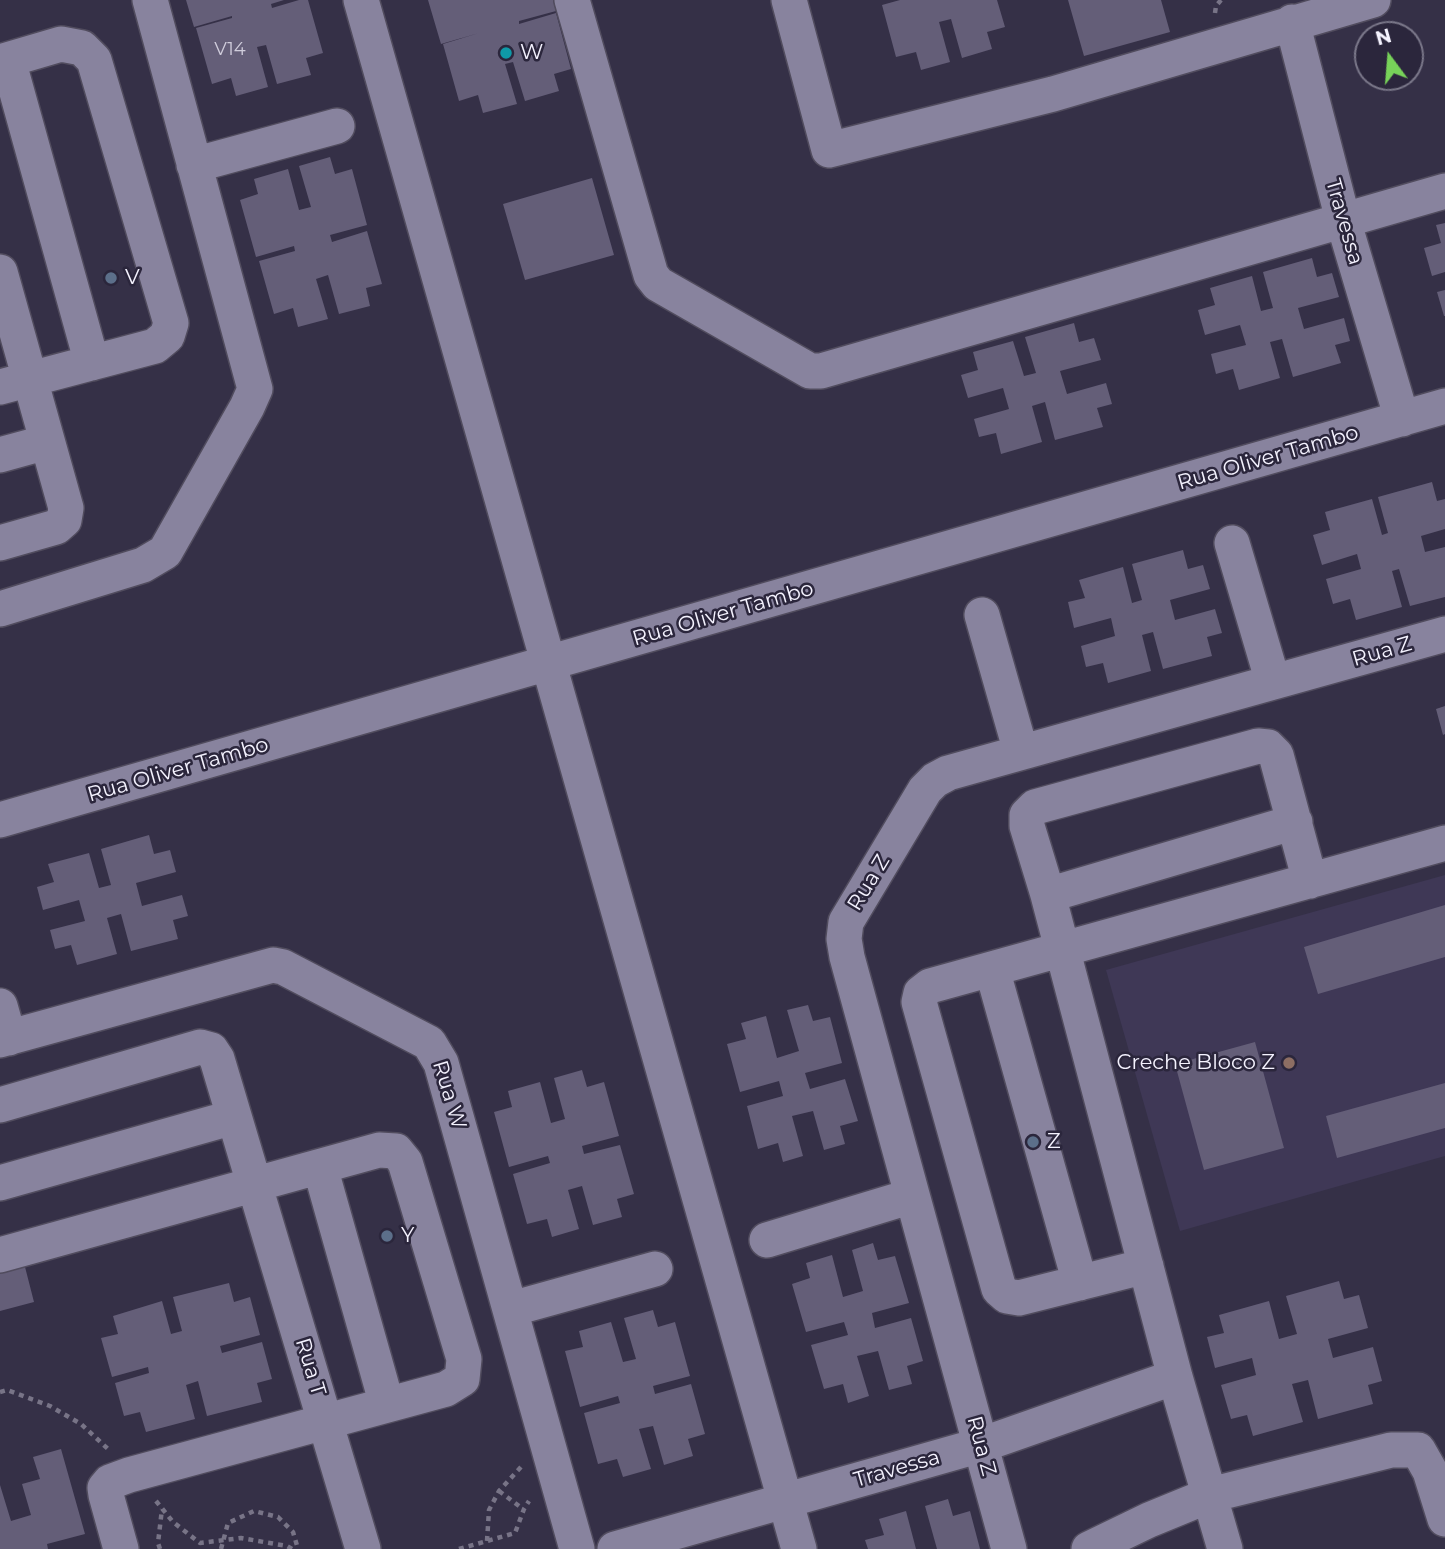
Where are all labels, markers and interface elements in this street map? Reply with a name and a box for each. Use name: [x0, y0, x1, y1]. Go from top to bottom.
north arrow: [1354, 21, 1424, 91]
text: N: [1373, 24, 1394, 50]
house number: V14: [214, 39, 246, 61]
place label: W: [520, 40, 543, 66]
marker: W: [498, 45, 514, 61]
street label: Travessa: [1320, 176, 1368, 268]
place label: V: [125, 265, 140, 291]
marker: V: [103, 270, 119, 286]
street label: Rua Oliver Tambo: [1175, 420, 1361, 496]
street label: Rua Oliver Tambo: [630, 576, 816, 652]
street label: Rua Z: [1349, 632, 1415, 672]
street label: Rua Oliver Tambo: [85, 732, 271, 808]
street label: Rua Z: [843, 850, 895, 916]
place label: Creche Bloco Z: [1117, 1050, 1275, 1076]
marker: Creche Bloco Z: [1281, 1055, 1297, 1071]
street label: Rua W: [427, 1058, 471, 1132]
place label: Z: [1047, 1129, 1061, 1155]
marker: Z: [1025, 1134, 1041, 1150]
place label: Y: [401, 1223, 414, 1249]
marker: Y: [379, 1228, 395, 1244]
street label: Rua T: [289, 1335, 331, 1399]
street label: Rua Z: [961, 1413, 1001, 1479]
street label: Travessa: [851, 1445, 943, 1493]

